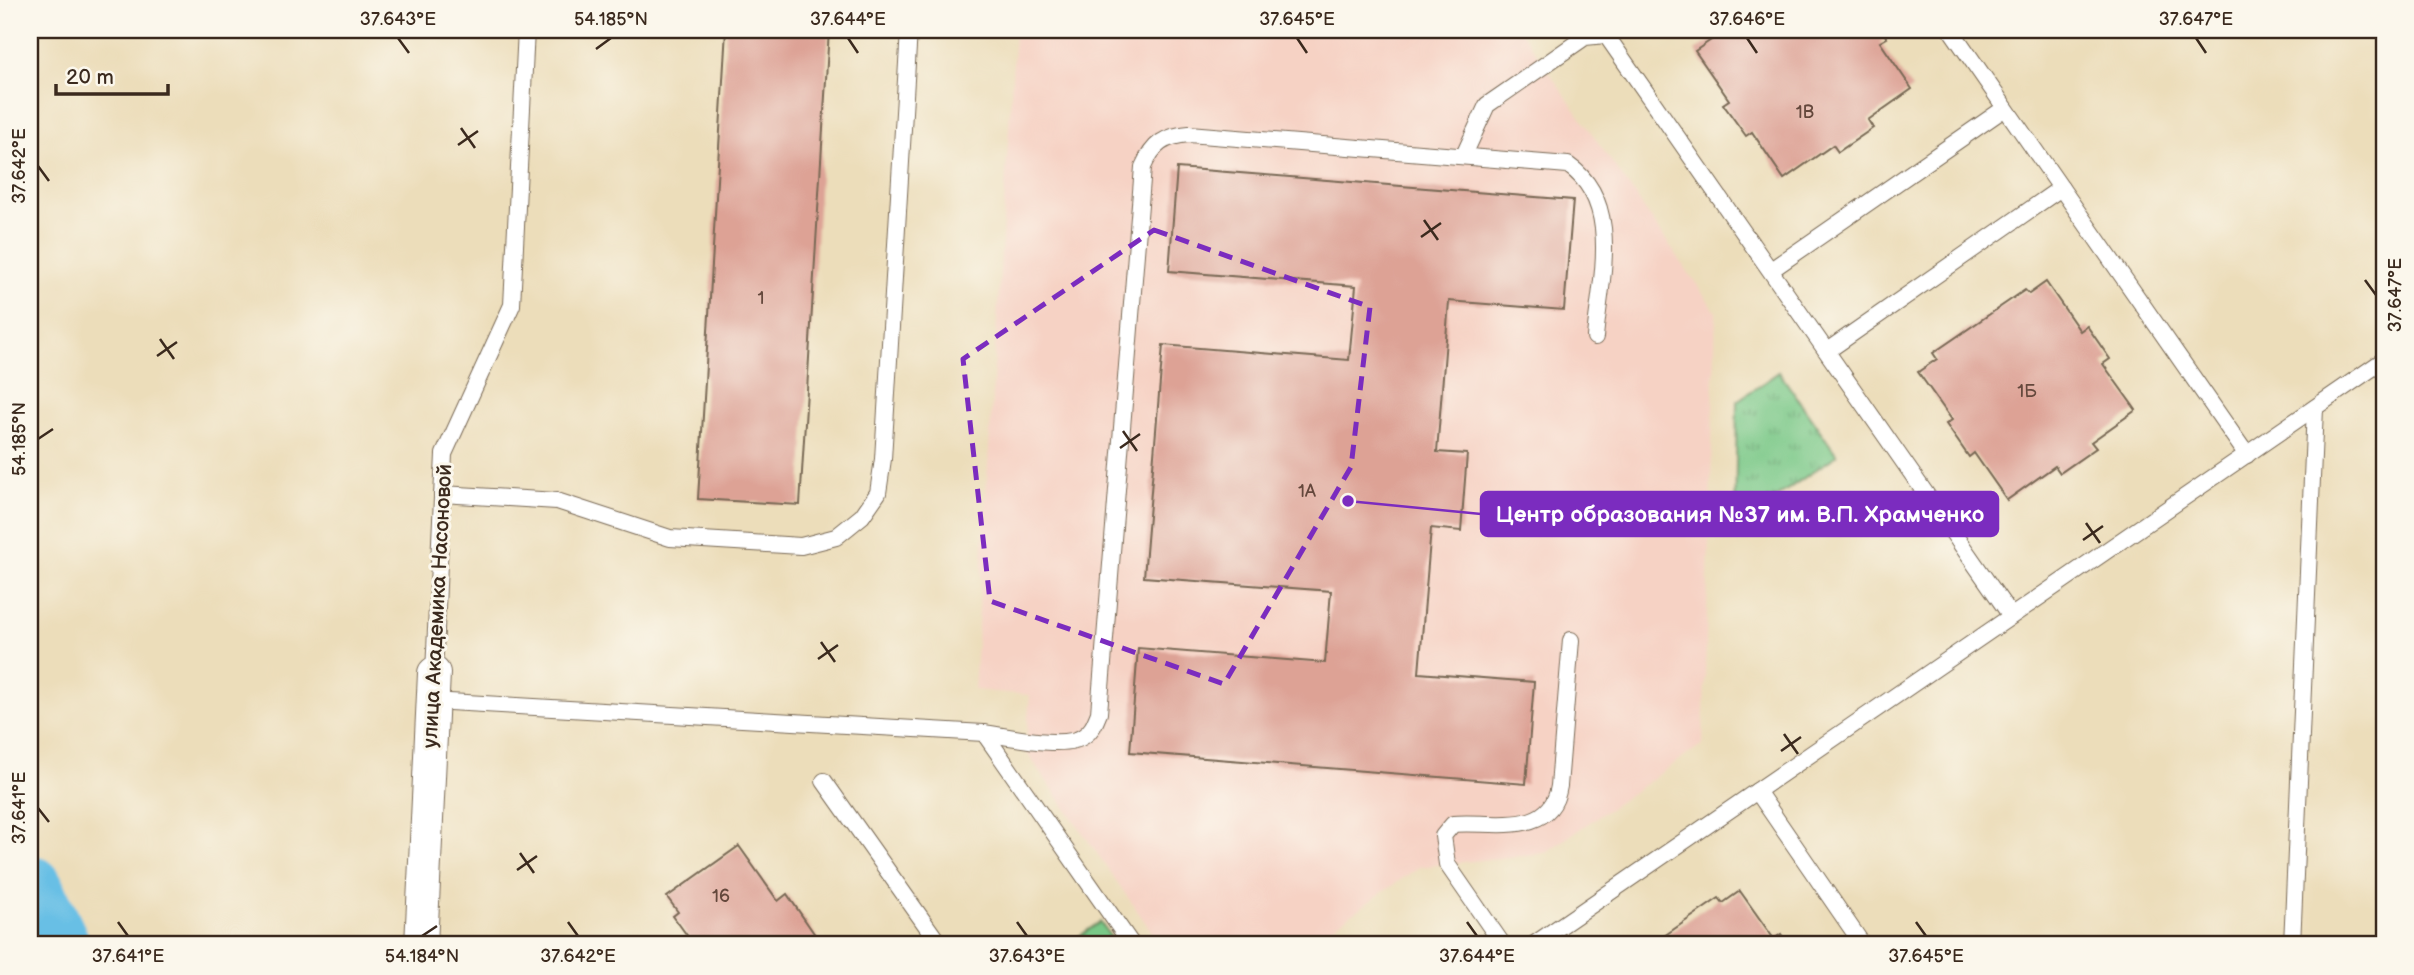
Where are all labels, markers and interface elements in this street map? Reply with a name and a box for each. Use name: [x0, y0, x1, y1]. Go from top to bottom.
text: 37.643°E: [360, 9, 436, 30]
text: 54.185°N: [574, 9, 648, 30]
text: 37.644°E: [810, 9, 886, 30]
text: 37.645°E: [1259, 9, 1335, 30]
text: 37.646°E: [1709, 9, 1785, 30]
text: 37.647°E: [2159, 9, 2233, 30]
scale bar: [56, 52, 168, 96]
text: 20 m: [66, 65, 114, 90]
house number: 1В: [1796, 102, 1814, 123]
text: 37.642°E: [9, 128, 30, 204]
text: 37.647°E: [2385, 258, 2406, 332]
house number: 1: [758, 288, 764, 309]
house number: 1Б: [2017, 381, 2037, 402]
text: 54.185°N: [9, 402, 30, 476]
street label: улица Академика Насоновой: [418, 463, 457, 749]
house number: 1А: [1298, 481, 1316, 502]
callout: Центр образования №37 им. В.П. Храмченко: [1481, 492, 1998, 536]
text: Центр образования №37 им. В.П. Храмченко: [1496, 501, 1984, 529]
text: 37.641°E: [9, 772, 30, 844]
house number: 16: [712, 886, 730, 907]
text: 37.641°E: [92, 946, 164, 967]
text: 54.184°N: [385, 946, 459, 967]
text: 37.642°E: [540, 946, 616, 967]
text: 37.643°E: [989, 946, 1065, 967]
text: 37.644°E: [1439, 946, 1515, 967]
text: 37.645°E: [1888, 946, 1964, 967]

